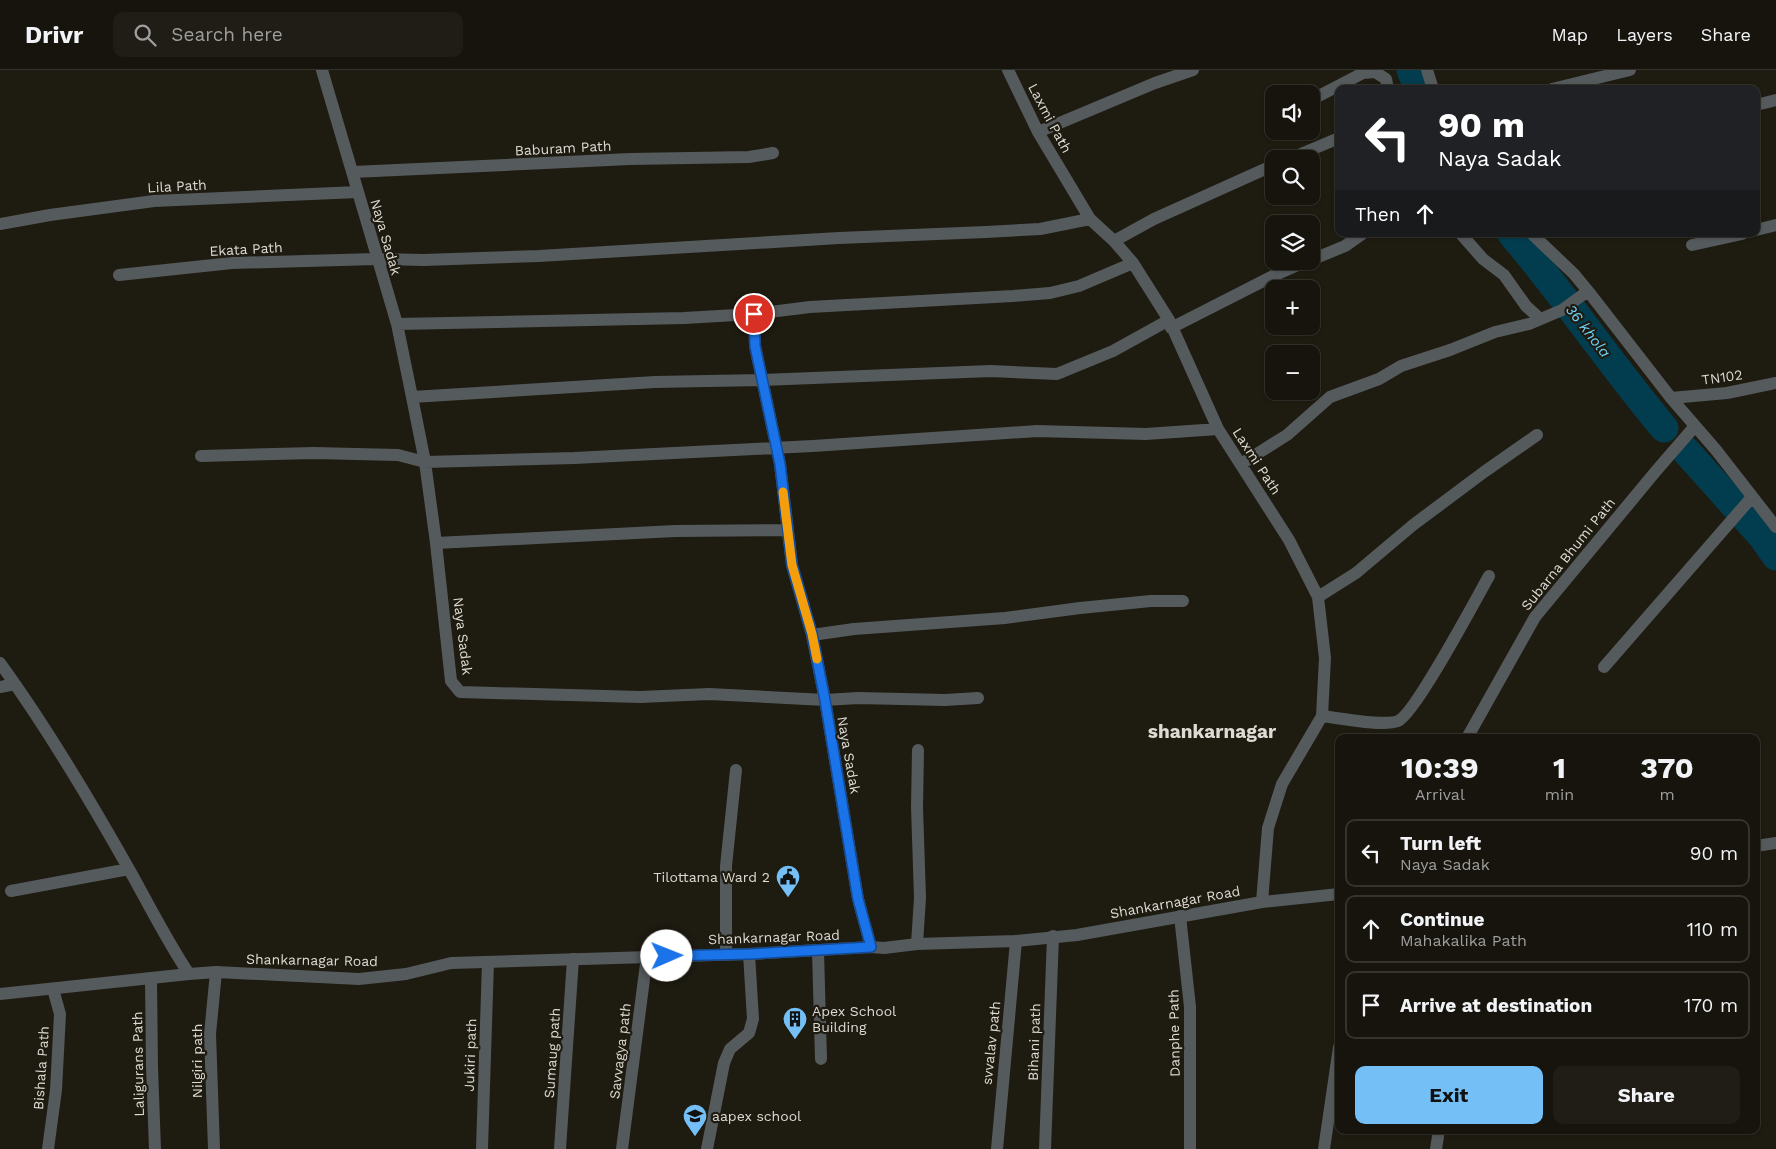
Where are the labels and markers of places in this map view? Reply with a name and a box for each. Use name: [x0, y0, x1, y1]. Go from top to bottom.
pin: [733, 293, 775, 335]
public building icon: Tilottama Ward 2: [775, 864, 801, 898]
place label: Tilottama Ward 2: [653, 869, 770, 885]
place label: Apex School Building: [812, 1003, 897, 1035]
building icon: Apex School Building: [782, 1006, 808, 1040]
school or university icon: aapex school: [682, 1103, 708, 1137]
place label: aapex school: [712, 1108, 802, 1124]

